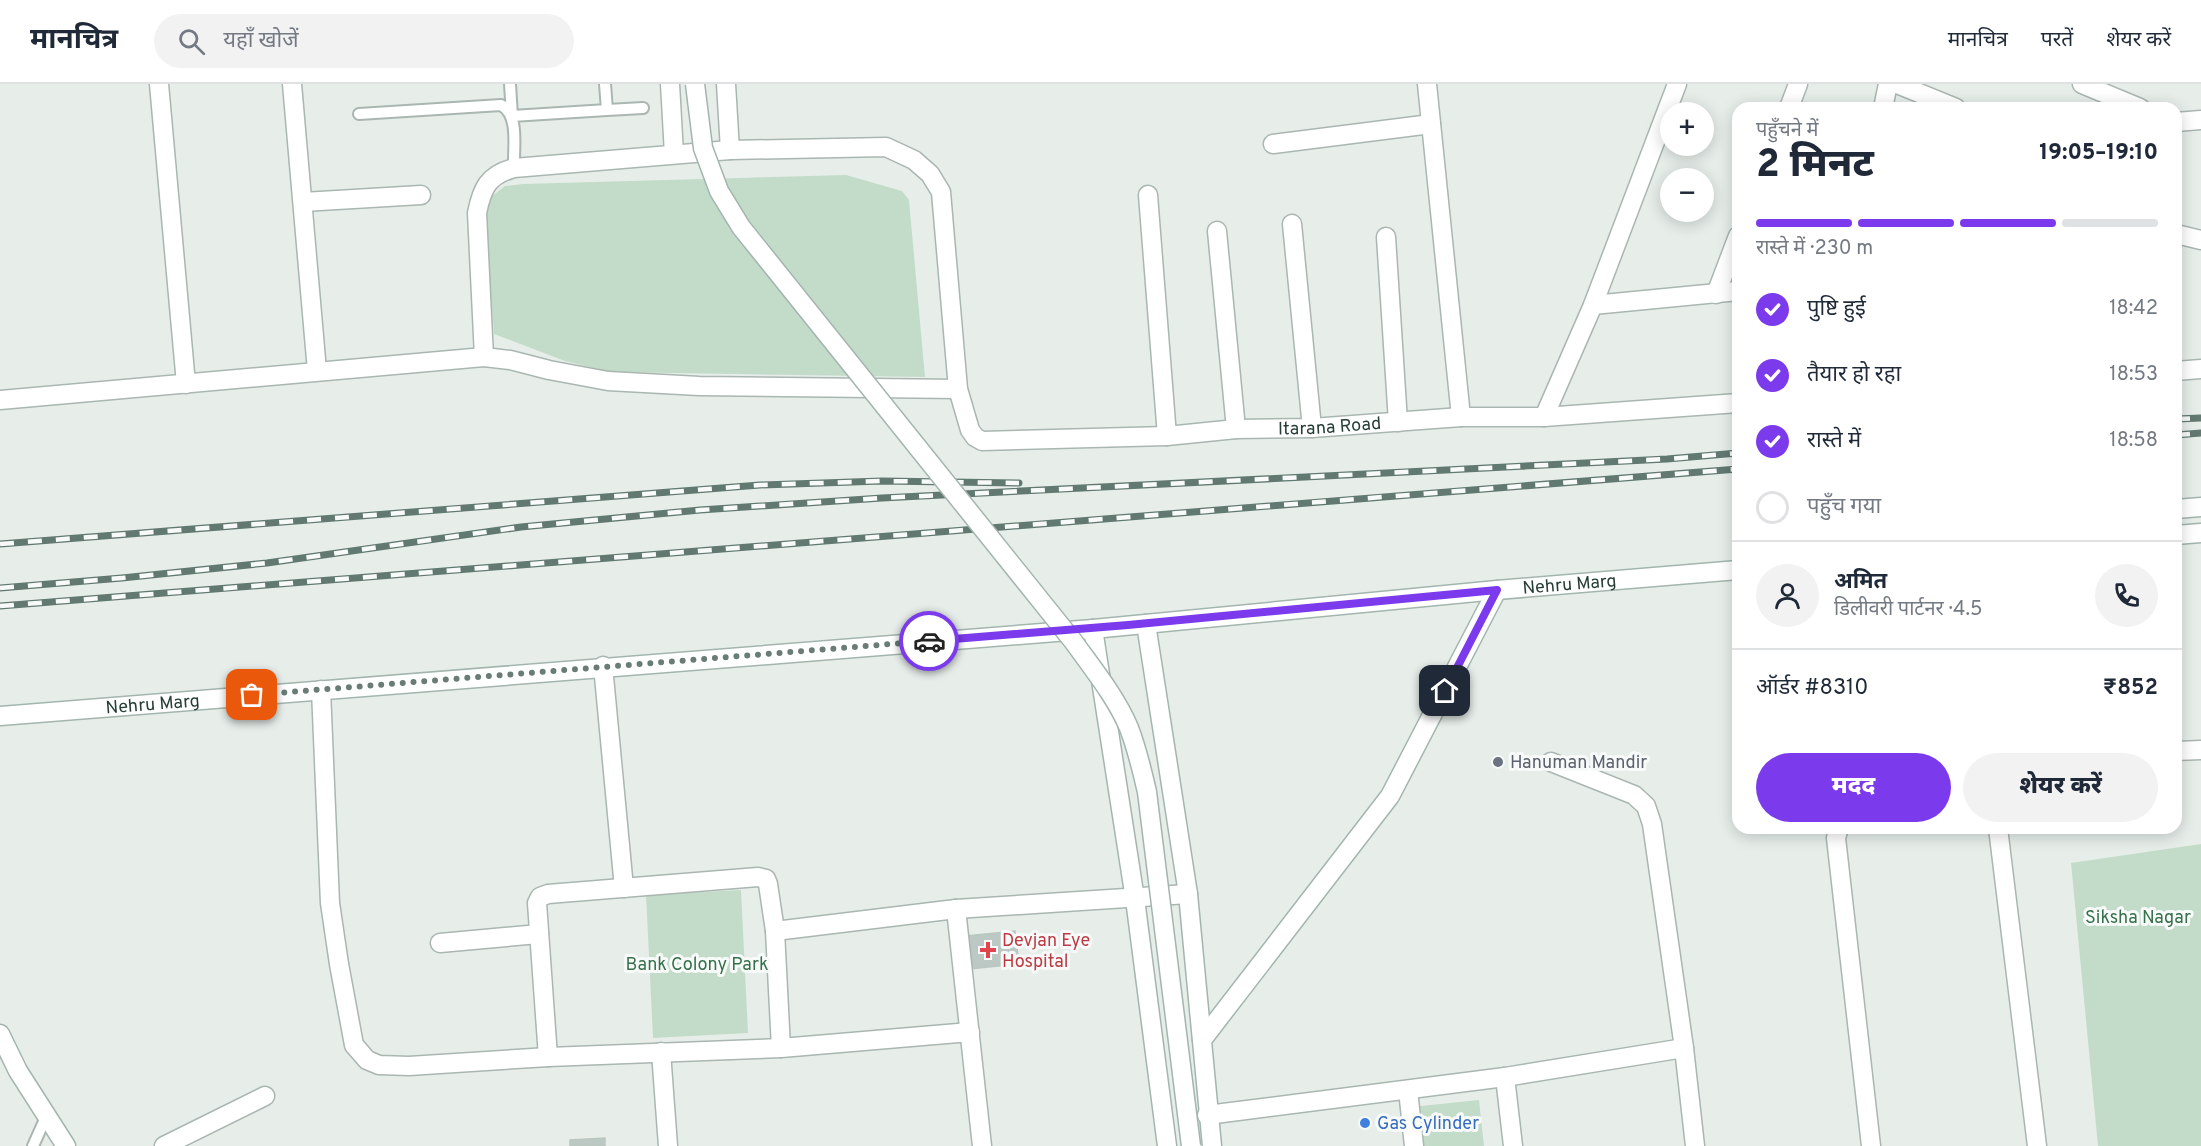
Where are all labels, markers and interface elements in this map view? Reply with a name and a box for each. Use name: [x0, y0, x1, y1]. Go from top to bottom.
search box: [154, 14, 574, 68]
text: मानचित्र: [30, 23, 118, 59]
icon: search: [175, 25, 208, 58]
text: मानचित्र: [1948, 27, 2008, 54]
text: परतें: [2041, 27, 2073, 54]
text: शेयर करें: [2106, 27, 2171, 54]
text: यहाँ खोजें: [223, 28, 299, 55]
map controls: [1660, 102, 1714, 222]
button: +: [1660, 102, 1714, 156]
text: पहुँचने में: [1756, 118, 1818, 144]
text: 19:05–19:10: [2039, 140, 2158, 167]
text: 2 मिनट: [1756, 142, 1874, 191]
button: −: [1660, 168, 1714, 222]
text: रास्ते में · 230 m: [1756, 236, 1873, 262]
icon: check: [1756, 293, 1789, 326]
text: पुष्टि हुई: [1807, 296, 1866, 323]
text: 18:42: [2109, 296, 2158, 322]
icon: check: [1756, 359, 1789, 392]
text: तैयार हो रहा: [1807, 362, 1901, 389]
text: 18:53: [2109, 362, 2158, 388]
street label: Itarana Road: [1278, 413, 1382, 441]
icon: check: [1756, 425, 1789, 458]
text: रास्ते में: [1807, 428, 1861, 455]
text: 18:58: [2109, 428, 2158, 454]
text: पहुँच गया: [1807, 494, 1881, 521]
button: person: [1756, 564, 1819, 627]
button: phone: [2095, 564, 2158, 627]
text: अमित: [1834, 569, 1887, 596]
street label: Nehru Marg: [1522, 570, 1618, 601]
text: डिलीवरी पार्टनर · 4.5: [1834, 597, 1982, 623]
courier: [899, 611, 959, 671]
icon: car: [913, 625, 946, 658]
pin: [1419, 665, 1470, 716]
pin: [226, 669, 277, 720]
icon: home: [1428, 674, 1461, 707]
text: ऑर्डर #8310: [1756, 675, 1868, 702]
text: ₹852: [2103, 675, 2158, 702]
icon: bag: [235, 678, 268, 711]
street label: Nehru Marg: [105, 690, 201, 721]
place label: Hanuman Mandir: [1510, 752, 1647, 775]
button: मदद: [1756, 753, 1951, 822]
button: शेयर करें: [1963, 753, 2158, 822]
marker: Hanuman Mandir: [1491, 755, 1505, 769]
park label: Siksha Nagar: [2085, 907, 2191, 930]
place label: Devjan Eye Hospital: [1002, 930, 1090, 974]
marker: Devjan Eye Hospital: [979, 941, 997, 959]
park label: Bank Colony Park: [625, 954, 769, 977]
place label: Gas Cylinder: [1377, 1113, 1479, 1136]
marker: Gas Cylinder: [1358, 1116, 1372, 1130]

